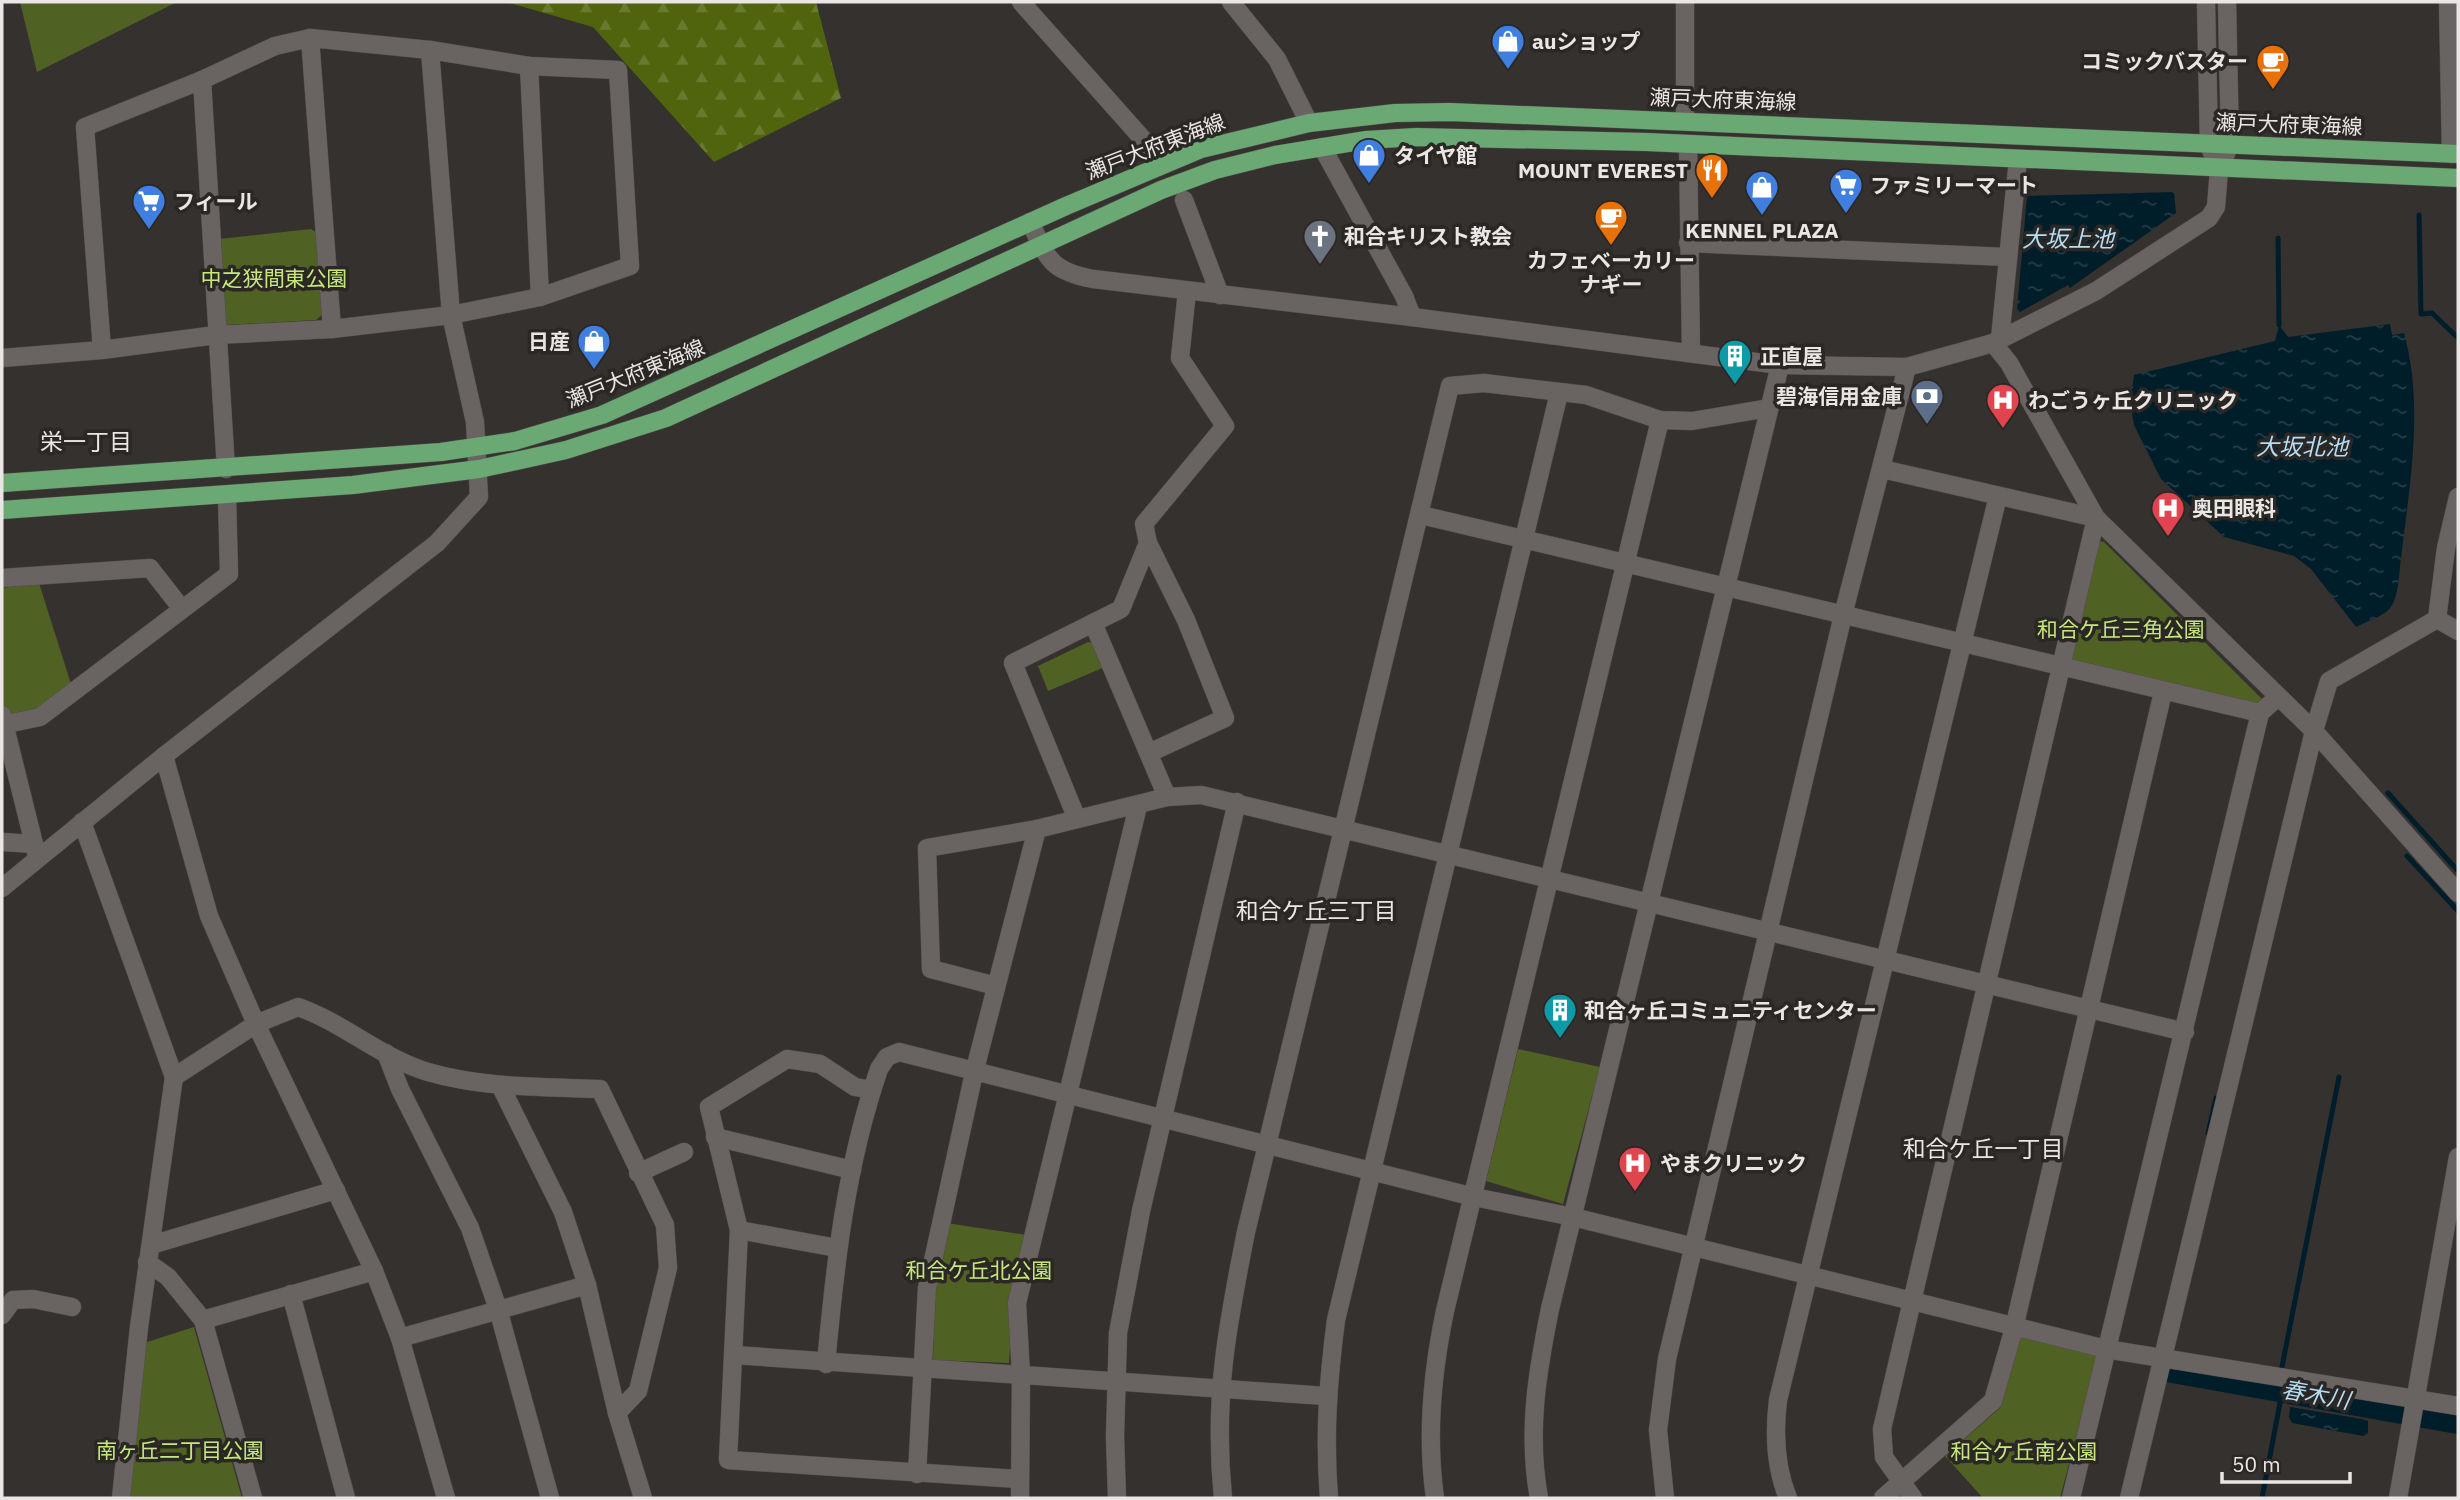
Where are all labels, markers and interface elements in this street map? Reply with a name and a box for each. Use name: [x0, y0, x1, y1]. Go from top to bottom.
shop icon: auショップ: [1489, 22, 1527, 71]
place label: auショップ: [1532, 27, 1640, 55]
cafe icon: コミックバスター: [2254, 42, 2292, 91]
place label: コミックバスター: [2081, 47, 2248, 75]
street label: 瀬戸大府東海線: [1649, 82, 1797, 116]
street label: 瀬戸大府東海線: [1081, 107, 1229, 185]
street label: 瀬戸大府東海線: [2215, 107, 2363, 141]
shop icon: タイヤ館: [1350, 136, 1388, 185]
place label: タイヤ館: [1394, 141, 1477, 169]
restaurant icon: MOUNT EVEREST: [1693, 151, 1731, 200]
place label: MOUNT EVEREST: [1518, 156, 1688, 184]
supermarket icon: ファミリーマート: [1827, 166, 1865, 215]
shop icon: KENNEL PLAZA: [1743, 168, 1781, 217]
place label: ファミリーマート: [1870, 171, 2038, 199]
supermarket icon: フィール: [130, 182, 168, 231]
place label: フィール: [174, 187, 258, 215]
cafe icon: カフェベーカリー ナギー: [1592, 198, 1630, 247]
place label: KENNEL PLAZA: [1685, 216, 1839, 244]
church icon: 和合キリスト教会: [1301, 217, 1339, 266]
place label: 和合キリスト教会: [1344, 222, 1512, 250]
water label: 大坂上池: [2022, 223, 2116, 253]
place label: カフェベーカリー ナギー: [1527, 246, 1695, 298]
park label: 中之狭間東公園: [201, 264, 348, 292]
shop icon: 日産: [575, 322, 613, 371]
place label: 日産: [528, 327, 570, 355]
street label: 瀬戸大府東海線: [562, 332, 708, 414]
building icon: 正直屋: [1716, 337, 1754, 386]
place label: 正直屋: [1760, 342, 1823, 370]
bank icon: 碧海信用金庫: [1908, 377, 1946, 426]
hospital icon: わごうヶ丘クリニック: [1984, 381, 2022, 430]
place label: 碧海信用金庫: [1776, 382, 1902, 410]
place label: わごうヶ丘クリニック: [2028, 386, 2238, 414]
district label: 栄一丁目: [40, 426, 132, 456]
water label: 大坂北池: [2256, 431, 2350, 461]
hospital icon: 奥田眼科: [2149, 489, 2187, 538]
place label: 奥田眼科: [2192, 494, 2276, 522]
park label: 和合ケ丘三角公園: [2037, 615, 2205, 643]
district label: 和合ケ丘三丁目: [1236, 895, 1397, 925]
building icon: 和合ヶ丘コミュニティセンター: [1541, 991, 1579, 1040]
place label: 和合ヶ丘コミュニティセンター: [1584, 996, 1877, 1024]
district label: 和合ケ丘一丁目: [1903, 1133, 2064, 1163]
hospital icon: やまクリニック: [1616, 1144, 1654, 1193]
place label: やまクリニック: [1660, 1149, 1807, 1177]
park label: 和合ケ丘北公園: [906, 1256, 1053, 1284]
water label: 春木川: [2279, 1373, 2356, 1415]
park label: 南ヶ丘二丁目公園: [96, 1436, 264, 1464]
park label: 和合ケ丘南公園: [1951, 1437, 2098, 1465]
scale bar: [2222, 1440, 2350, 1484]
text: 50 m: [2232, 1450, 2281, 1478]

